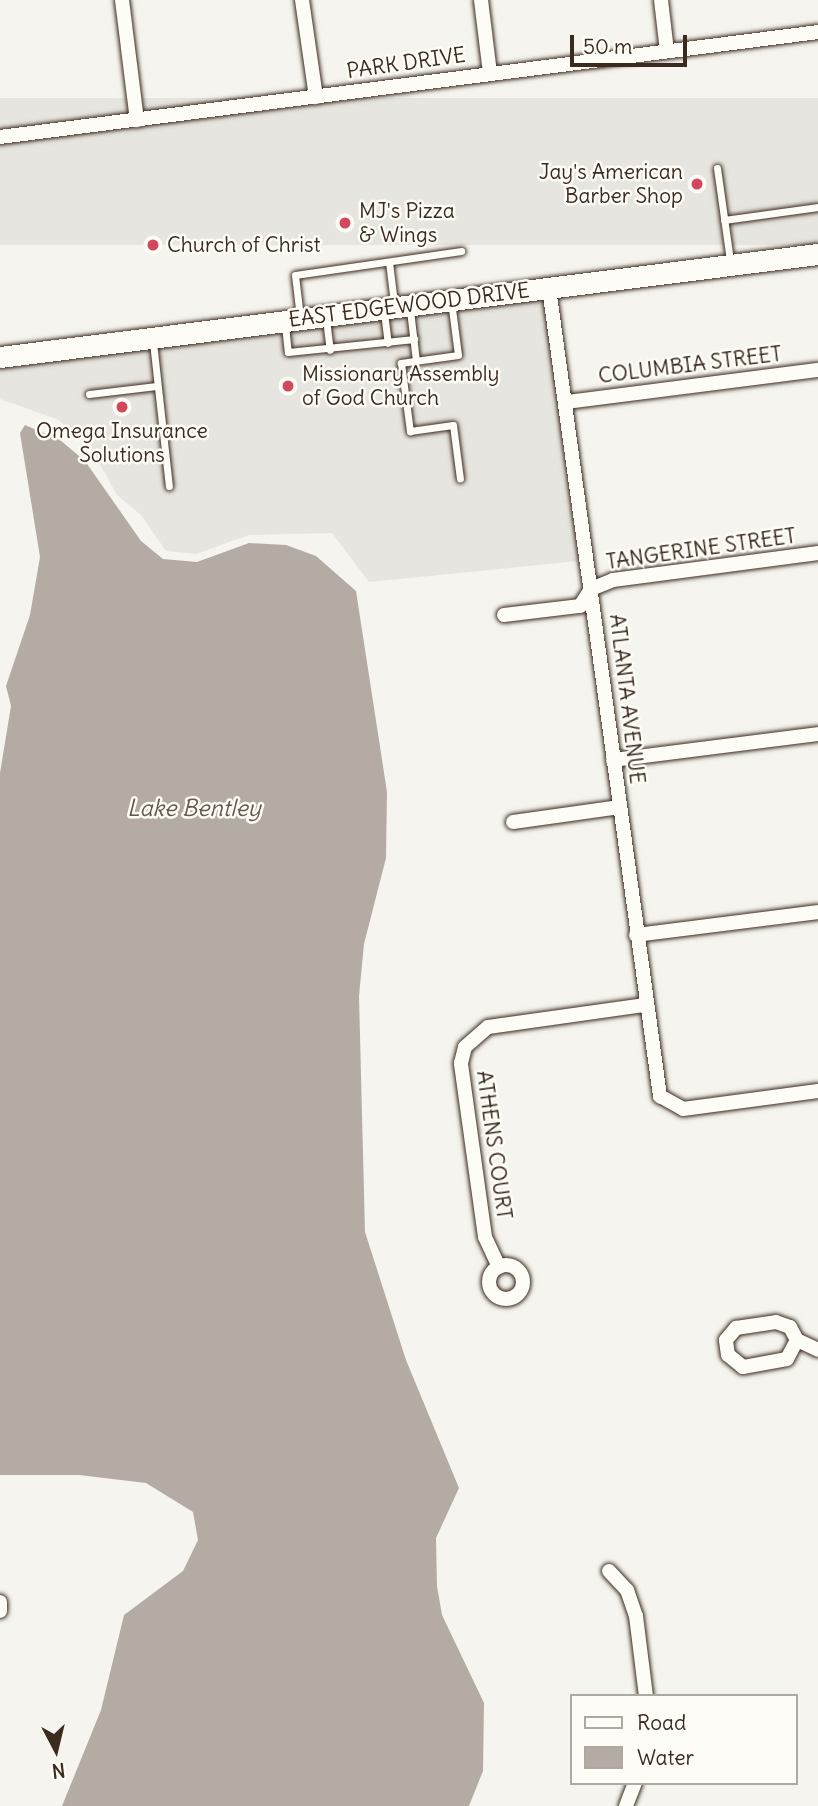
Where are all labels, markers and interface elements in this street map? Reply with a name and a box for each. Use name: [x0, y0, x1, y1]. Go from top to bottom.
scale bar: [573, 21, 690, 65]
text: 50 m: [583, 33, 632, 60]
street label: PARK DRIVE: [345, 42, 467, 84]
place label: Jay's American Barber Shop: [539, 159, 683, 209]
marker: Jay's American Barber Shop: [689, 176, 705, 192]
place label: MJ's Pizza & Wings: [359, 198, 455, 248]
marker: MJ's Pizza & Wings: [337, 215, 353, 231]
place label: Church of Christ: [167, 232, 321, 258]
marker: Church of Christ: [145, 237, 161, 253]
street label: EAST EDGEWOOD DRIVE: [287, 278, 531, 332]
street label: COLUMBIA STREET: [597, 341, 783, 389]
place label: Missionary Assembly of God Church: [302, 361, 499, 411]
marker: Missionary Assembly of God Church: [280, 378, 296, 394]
marker: Omega Insurance Solutions: [114, 399, 130, 415]
place label: Omega Insurance Solutions: [36, 418, 208, 468]
street label: TANGERINE STREET: [604, 523, 798, 575]
street label: ATLANTA AVENUE: [604, 613, 650, 785]
water label: Lake Bentley: [127, 794, 261, 822]
street label: ATHENS COURT: [471, 1069, 517, 1221]
legend: [570, 1694, 797, 1785]
text: Road: [637, 1709, 686, 1736]
north arrow: [21, 1715, 91, 1785]
text: Water: [637, 1744, 694, 1771]
text: N: [51, 1758, 67, 1784]

